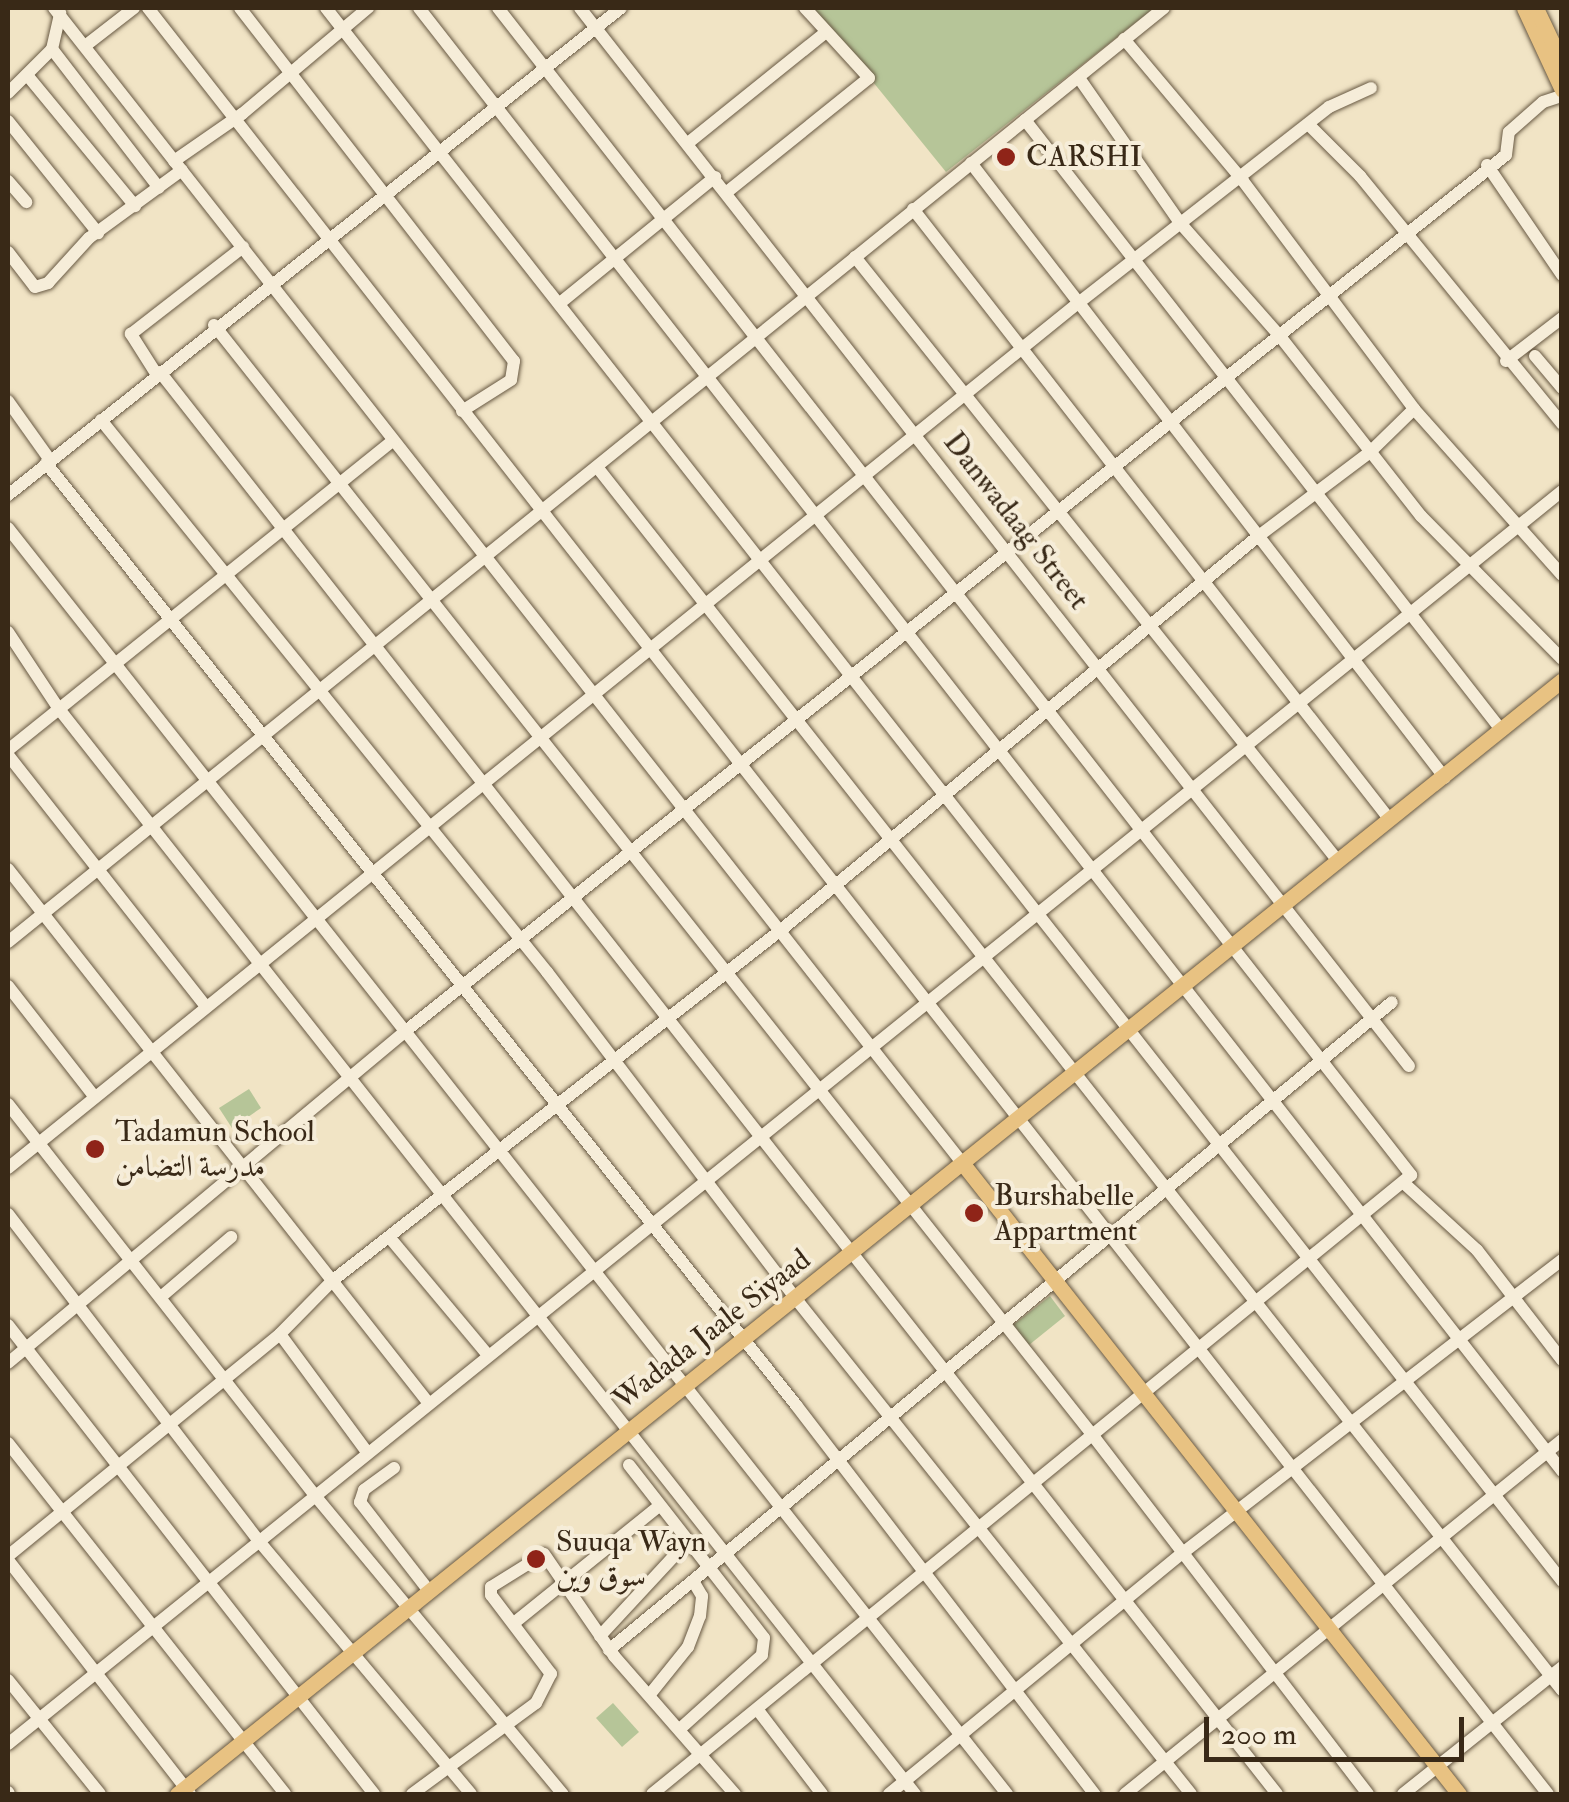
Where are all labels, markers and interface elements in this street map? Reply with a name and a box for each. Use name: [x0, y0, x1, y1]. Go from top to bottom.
place label: CARSHI: [1026, 139, 1142, 175]
marker: CARSHI: [995, 146, 1017, 168]
street label: Danwadaag Street: [936, 425, 1096, 617]
place label: Tadamun School مدرسة التضامن: [115, 1114, 315, 1184]
marker: Tadamun School مدرسة التضامن: [84, 1138, 106, 1160]
place label: Burshabelle Appartment: [994, 1178, 1137, 1248]
marker: Burshabelle Appartment: [963, 1202, 985, 1224]
street label: Wadada Jaale Siyaad: [606, 1242, 818, 1418]
place label: Suuqa Wayn سوق وين: [556, 1524, 706, 1594]
marker: Suuqa Wayn سوق وين: [525, 1548, 547, 1570]
scale bar: [1209, 1697, 1469, 1759]
text: 200 m: [1221, 1716, 1297, 1753]

